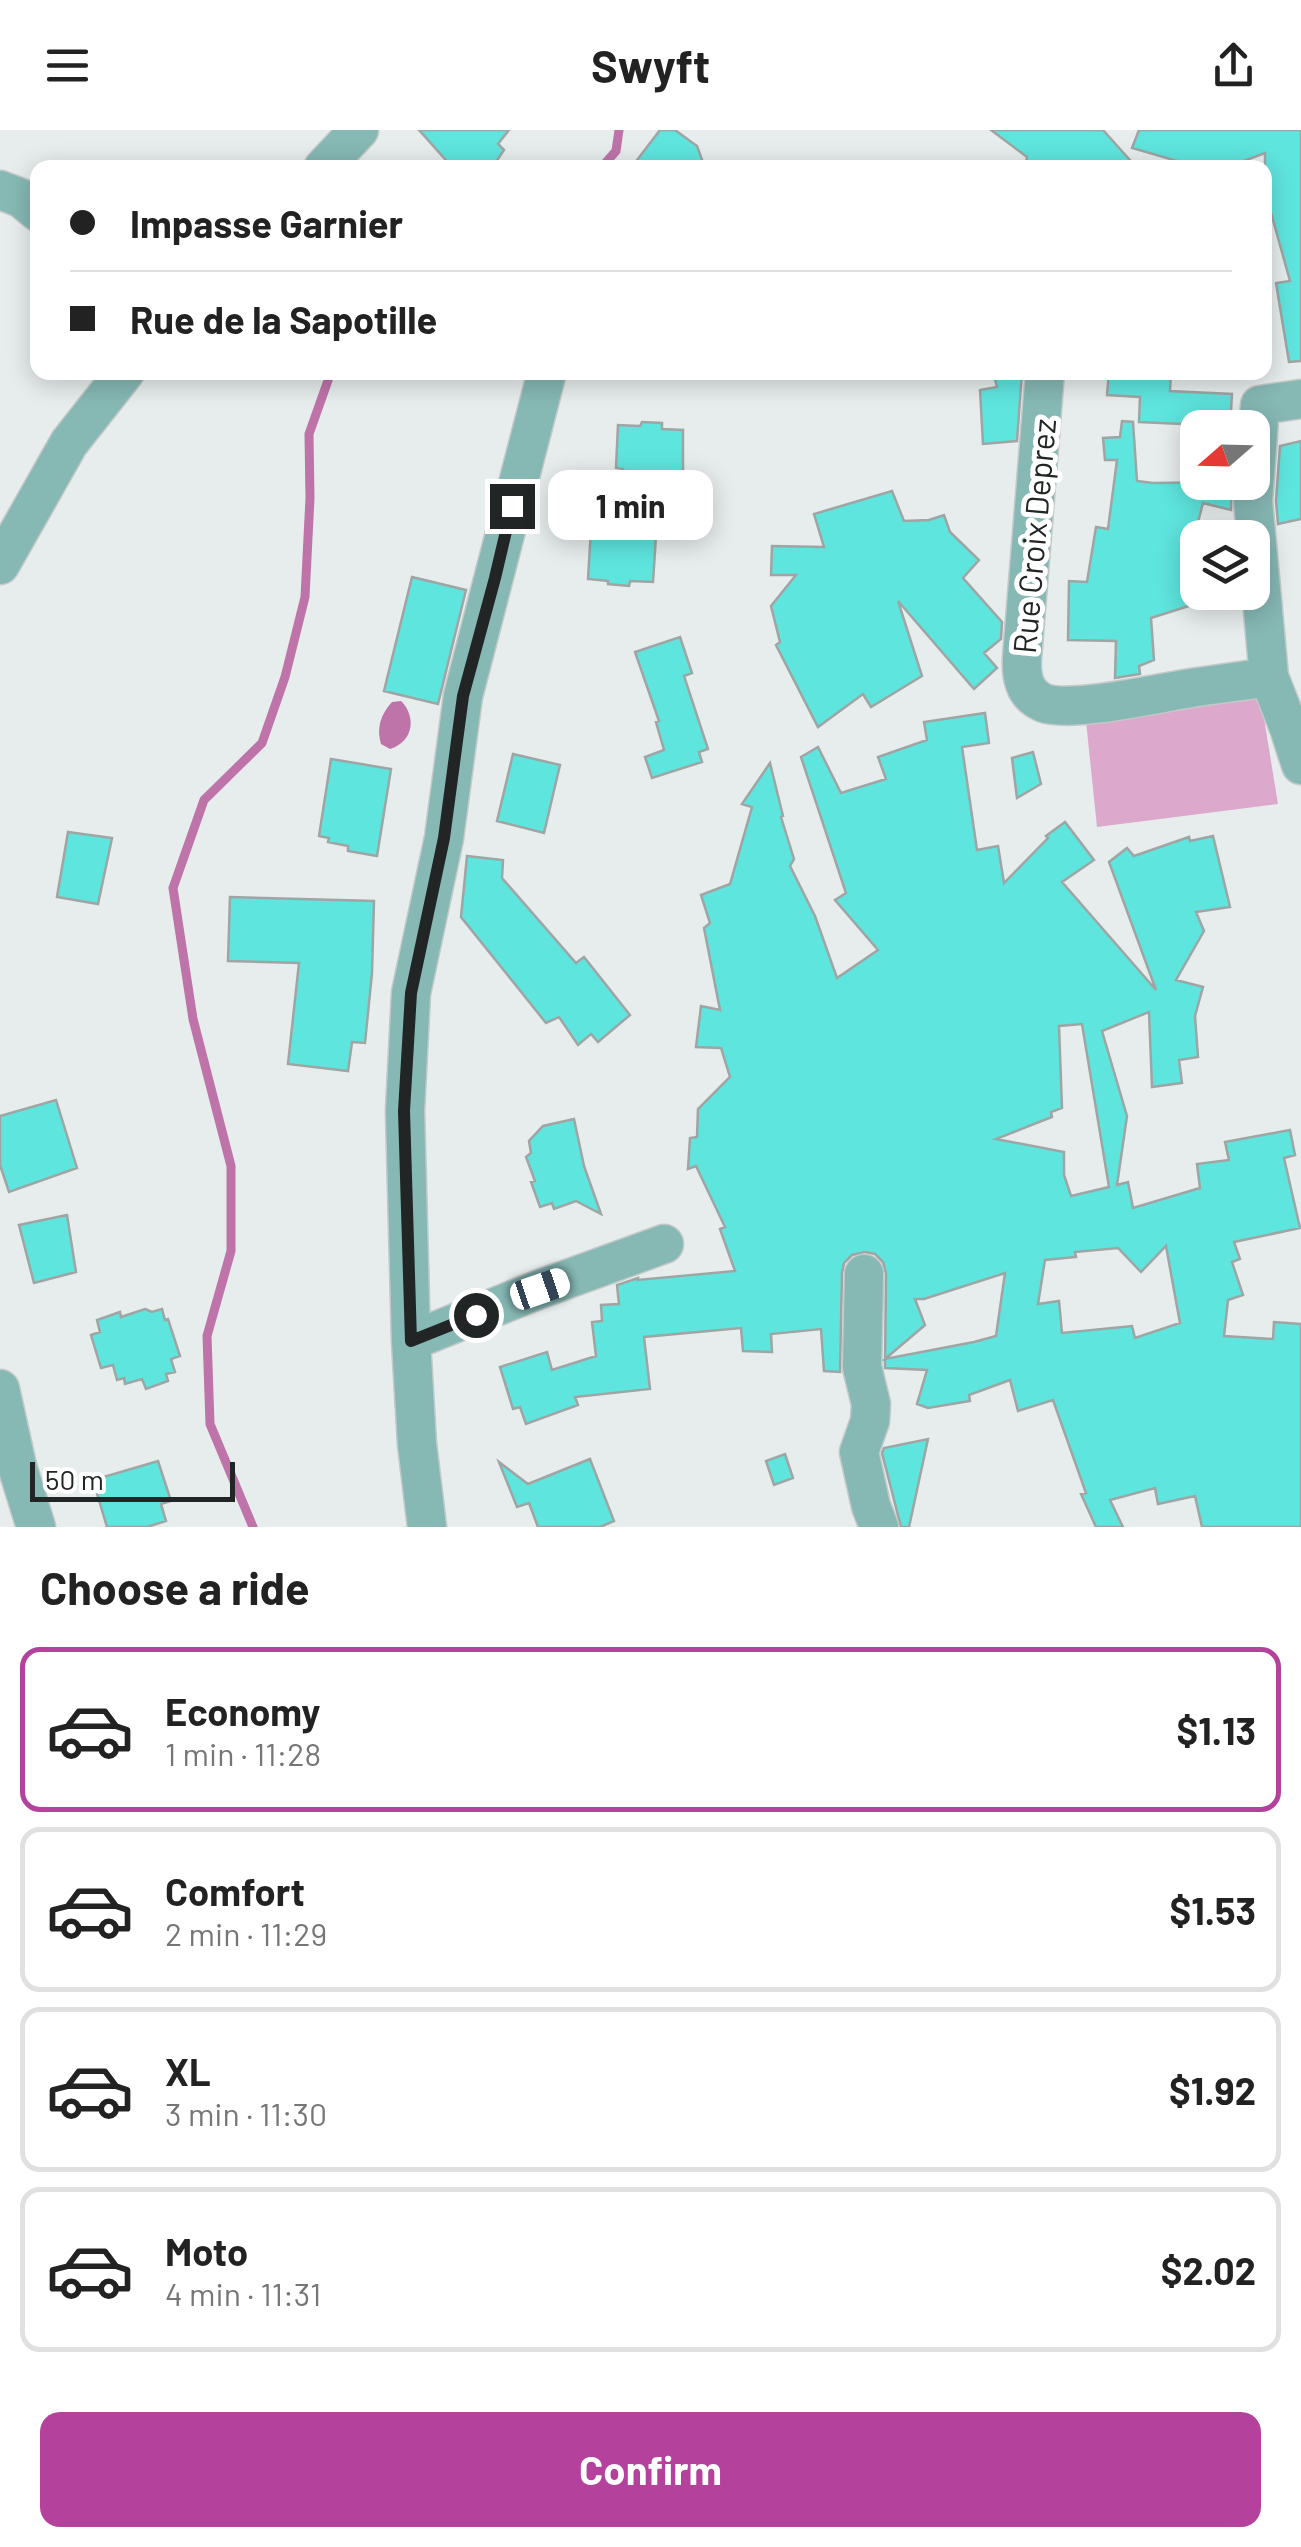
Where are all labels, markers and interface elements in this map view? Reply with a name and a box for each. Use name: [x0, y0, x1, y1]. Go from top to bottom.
icon: menu: [40, 38, 95, 93]
text: Swyft: [591, 38, 710, 92]
icon: share: [1206, 38, 1261, 93]
text: Impasse Garnier: [130, 200, 403, 246]
text: Rue de la Sapotille: [130, 296, 437, 342]
north arrow: [1180, 410, 1270, 500]
map controls: [1180, 410, 1270, 610]
street label: Rue Croix Deprez: [1004, 417, 1062, 655]
callout: 1 min: [547, 471, 712, 541]
route end: [490, 484, 535, 529]
text: 1 min: [595, 486, 666, 524]
button: layers: [1180, 520, 1270, 610]
car: [507, 1265, 573, 1313]
route start: [454, 1293, 499, 1338]
scale bar: [30, 1457, 235, 1502]
text: 50 m: [45, 1462, 104, 1496]
text: Choose a ride: [40, 1560, 310, 1614]
icon: car: [45, 1685, 135, 1775]
text: Economy: [165, 1688, 320, 1734]
text: $1.13: [1177, 1707, 1256, 1753]
text: 1 min · 11:28: [165, 1734, 321, 1772]
icon: car: [45, 1865, 135, 1955]
text: Comfort: [165, 1868, 305, 1914]
text: $1.53: [1170, 1887, 1256, 1933]
text: 2 min · 11:29: [165, 1914, 327, 1952]
icon: car: [45, 2045, 135, 2135]
text: XL: [165, 2048, 211, 2094]
text: $1.92: [1169, 2067, 1256, 2113]
text: 3 min · 11:30: [165, 2094, 327, 2132]
icon: car: [45, 2225, 135, 2315]
text: Moto: [165, 2228, 248, 2274]
text: $2.02: [1161, 2247, 1256, 2293]
text: 4 min · 11:31: [165, 2274, 321, 2312]
button: Confirm: [40, 2412, 1261, 2527]

